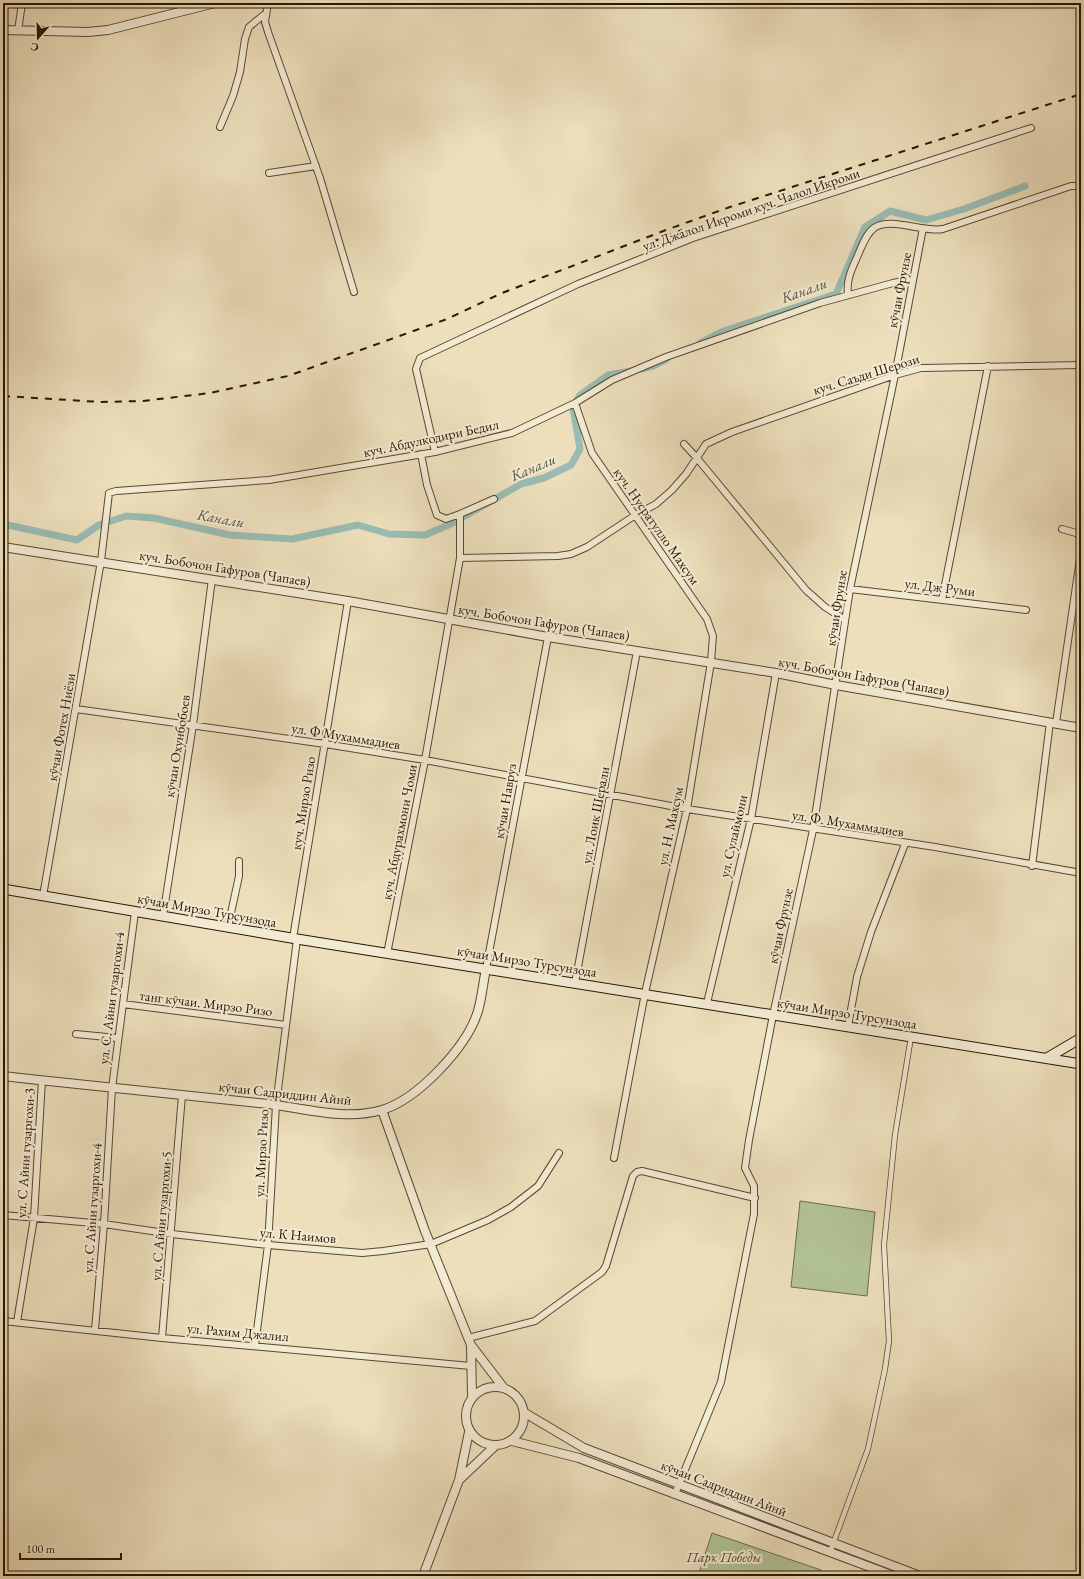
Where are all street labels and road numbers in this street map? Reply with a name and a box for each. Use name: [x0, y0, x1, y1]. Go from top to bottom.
street label: ул. Джалол Икроми куч. Чалол Икроми: [640, 163, 863, 255]
street label: кӯчаи Фрунзе: [883, 250, 915, 329]
street label: куч. Саъди Шерози: [811, 349, 922, 399]
street label: куч. Абдулкодири Бедил: [362, 415, 501, 461]
street label: куч. Нусратулло Махсум: [610, 464, 704, 588]
street label: куч. Бобочон Гафуров (Чапаев): [138, 546, 312, 590]
street label: кӯчаи Фрунзе: [821, 568, 851, 647]
street label: ул. Дж Руми: [904, 574, 977, 600]
street label: куч. Бобочон Гафуров (Чапаев): [457, 600, 631, 644]
street label: куч. Бобочон Гафуров (Чапаев): [777, 652, 951, 700]
street label: кӯчаи Фотех Ниёзи: [43, 671, 79, 782]
street label: кӯчаи Охунбобоев: [160, 693, 194, 799]
street label: ул. Ф Мухаммадиев: [290, 719, 402, 753]
street label: куч. Мирзо Ризо: [287, 755, 319, 851]
street label: куч. Абдурахмони Чоми: [377, 762, 421, 901]
street label: кӯчаи Навруз: [490, 762, 520, 840]
street label: ул. Лоик Шерали: [577, 764, 613, 865]
street label: ул. Н. Махсум: [653, 785, 687, 867]
street label: ул. Сулаймони: [715, 792, 751, 879]
street label: ул. Ф. Мухаммадиев: [791, 805, 905, 841]
street label: кӯчаи Фрунзе: [763, 886, 797, 965]
street label: кӯчаи Мирзо Турсунзода: [136, 889, 278, 931]
street label: ул. С. Айни гузаргохи-4: [94, 930, 128, 1065]
street label: кӯчаи Мирзо Турсунзода: [456, 941, 599, 981]
street label: танг кӯчаи. Мирзо Ризо: [138, 986, 274, 1020]
street label: кӯчаи Мирзо Турсунзода: [776, 993, 919, 1033]
street label: кӯчаи Садриддин Айнӣ: [218, 1077, 353, 1109]
street label: ул. С Айни гузаргохи-3: [11, 1087, 39, 1219]
street label: ул. Мирзо Ризо: [250, 1108, 272, 1197]
street label: ул. С Айни гузаргохи-4: [78, 1142, 106, 1274]
street label: ул. С Айни гузаргохи-5: [146, 1150, 176, 1282]
street label: ул. К Наимов: [259, 1223, 337, 1247]
street label: ул. Рахим Джалил: [186, 1319, 290, 1345]
street label: кӯчаи Садриддин Айнӣ: [658, 1456, 790, 1521]

